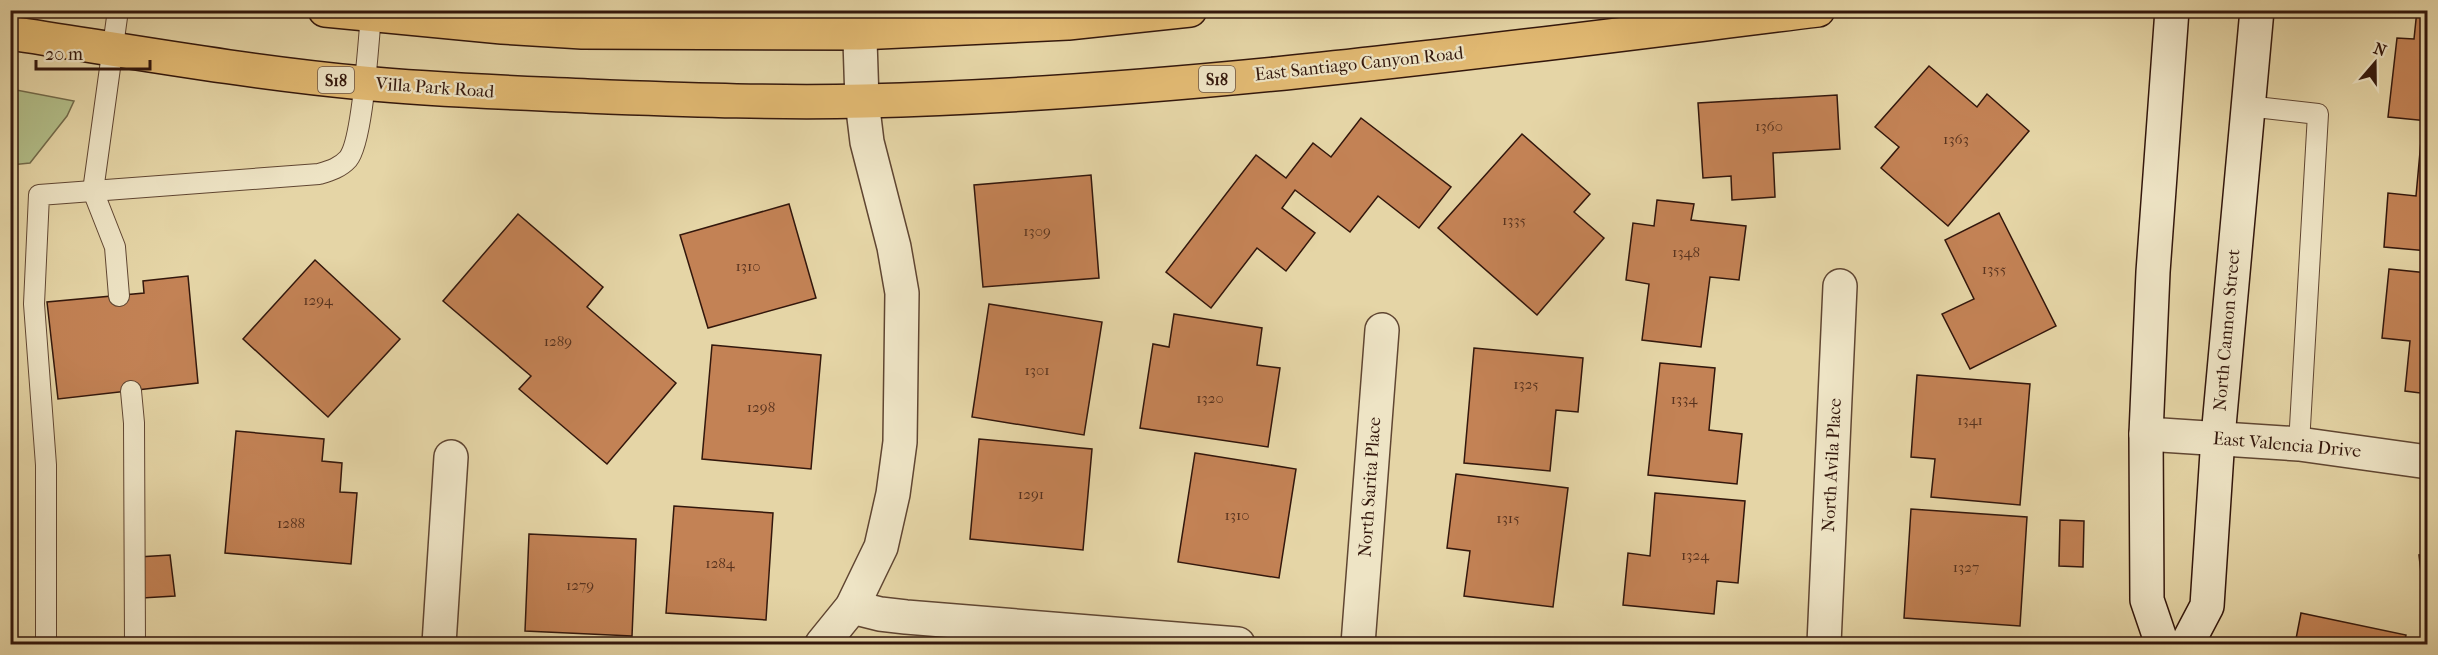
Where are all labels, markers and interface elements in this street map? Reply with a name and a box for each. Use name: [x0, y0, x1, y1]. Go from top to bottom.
scale bar: [36, 33, 150, 71]
north arrow: [2345, 33, 2405, 93]
text: N: [2371, 38, 2390, 61]
street label: East Santiago Canyon Road: [1254, 43, 1465, 85]
text: 20 m: [45, 44, 83, 65]
road number: S18: [1199, 66, 1235, 92]
road number: S18: [318, 67, 354, 93]
street label: Villa Park Road: [374, 73, 495, 103]
house number: 1360: [1755, 117, 1783, 135]
house number: 1363: [1943, 130, 1969, 148]
house number: 1335: [1502, 211, 1526, 229]
house number: 1309: [1023, 222, 1051, 240]
house number: 1348: [1672, 243, 1700, 261]
street label: North Cannon Street: [2209, 248, 2245, 412]
house number: 1310: [735, 257, 761, 275]
house number: 1355: [1982, 260, 2006, 278]
house number: 1294: [303, 291, 334, 309]
house number: 1289: [544, 332, 572, 350]
house number: 1301: [1024, 361, 1050, 379]
house number: 1325: [1513, 375, 1539, 393]
house number: 1320: [1196, 389, 1224, 407]
house number: 1334: [1671, 390, 1698, 408]
street label: North Avila Place: [1818, 397, 1846, 533]
house number: 1298: [747, 398, 775, 416]
house number: 1341: [1957, 411, 1983, 429]
street label: North Sarita Place: [1355, 416, 1385, 558]
street label: East Valencia Drive: [2212, 428, 2362, 462]
house number: 1291: [1018, 485, 1044, 503]
house number: 1310: [1224, 506, 1250, 524]
house number: 1315: [1496, 509, 1520, 527]
house number: 1288: [277, 514, 305, 532]
house number: 1324: [1681, 546, 1710, 564]
house number: 1284: [705, 554, 736, 572]
house number: 1327: [1953, 558, 1979, 576]
house number: 1279: [566, 576, 594, 594]

